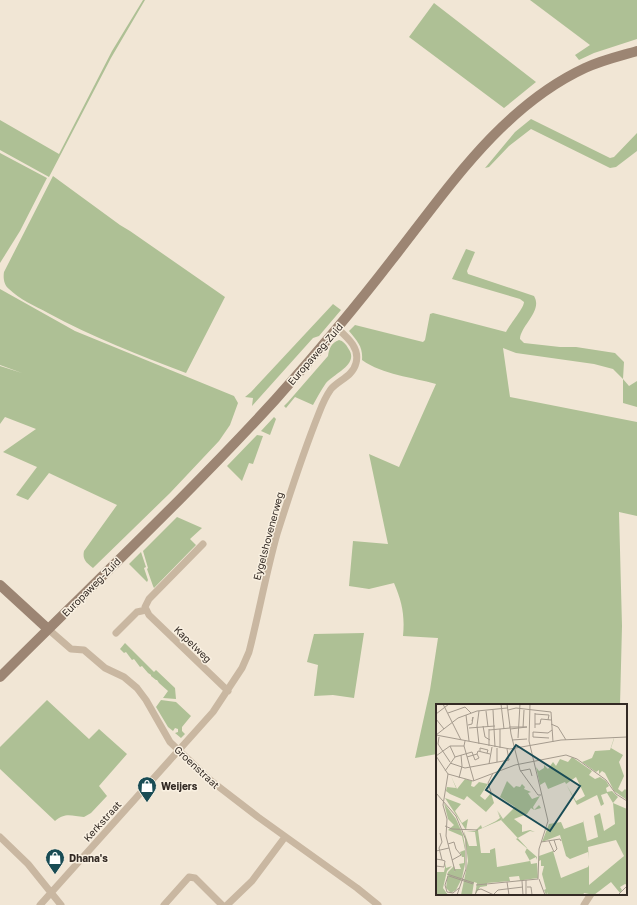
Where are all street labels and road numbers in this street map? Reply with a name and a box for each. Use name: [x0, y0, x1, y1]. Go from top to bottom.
street label: Europaweg-Zuid: [285, 321, 345, 387]
street label: Eygelshovenerweg: [250, 490, 286, 582]
street label: Europaweg-Zuid: [59, 555, 123, 619]
street label: Kapelweg: [172, 623, 214, 665]
street label: Groenstraat: [172, 743, 222, 791]
street label: Kerkstraat: [81, 798, 123, 844]

